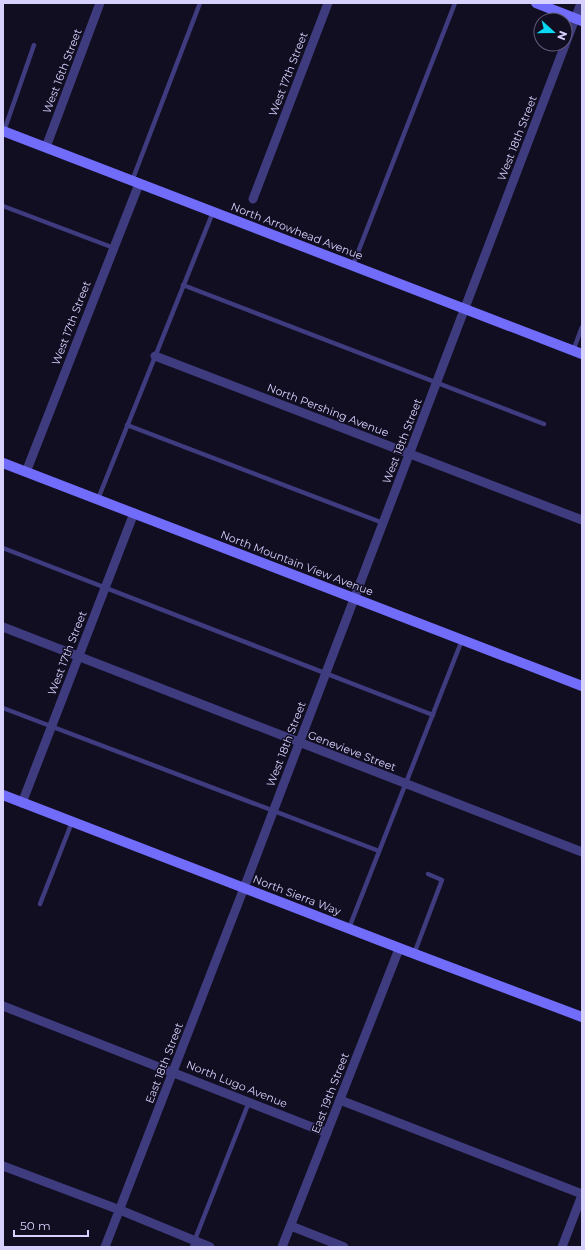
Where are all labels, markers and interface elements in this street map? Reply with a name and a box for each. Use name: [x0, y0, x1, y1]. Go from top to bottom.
north arrow: [533, 12, 573, 52]
street label: West 16th Street: [39, 26, 85, 115]
street label: West 17th Street: [265, 29, 311, 118]
text: N: [554, 29, 570, 42]
street label: West 18th Street: [494, 93, 540, 183]
street label: North Arrowhead Avenue: [229, 199, 365, 263]
street label: West 17th Street: [48, 278, 94, 367]
street label: North Pershing Avenue: [265, 380, 391, 440]
street label: West 18th Street: [379, 396, 425, 486]
street label: North Mountain View Avenue: [219, 527, 376, 599]
street label: West 17th Street: [44, 608, 90, 697]
street label: West 18th Street: [263, 699, 309, 789]
street label: Genevieve Street: [306, 728, 398, 774]
street label: North Sierra Way: [251, 872, 343, 918]
street label: East 18th Street: [142, 1020, 186, 1105]
street label: East 19th Street: [308, 1050, 352, 1135]
street label: North Lugo Avenue: [184, 1057, 290, 1111]
scale bar: [14, 1212, 88, 1238]
text: 50 m: [20, 1218, 51, 1233]

